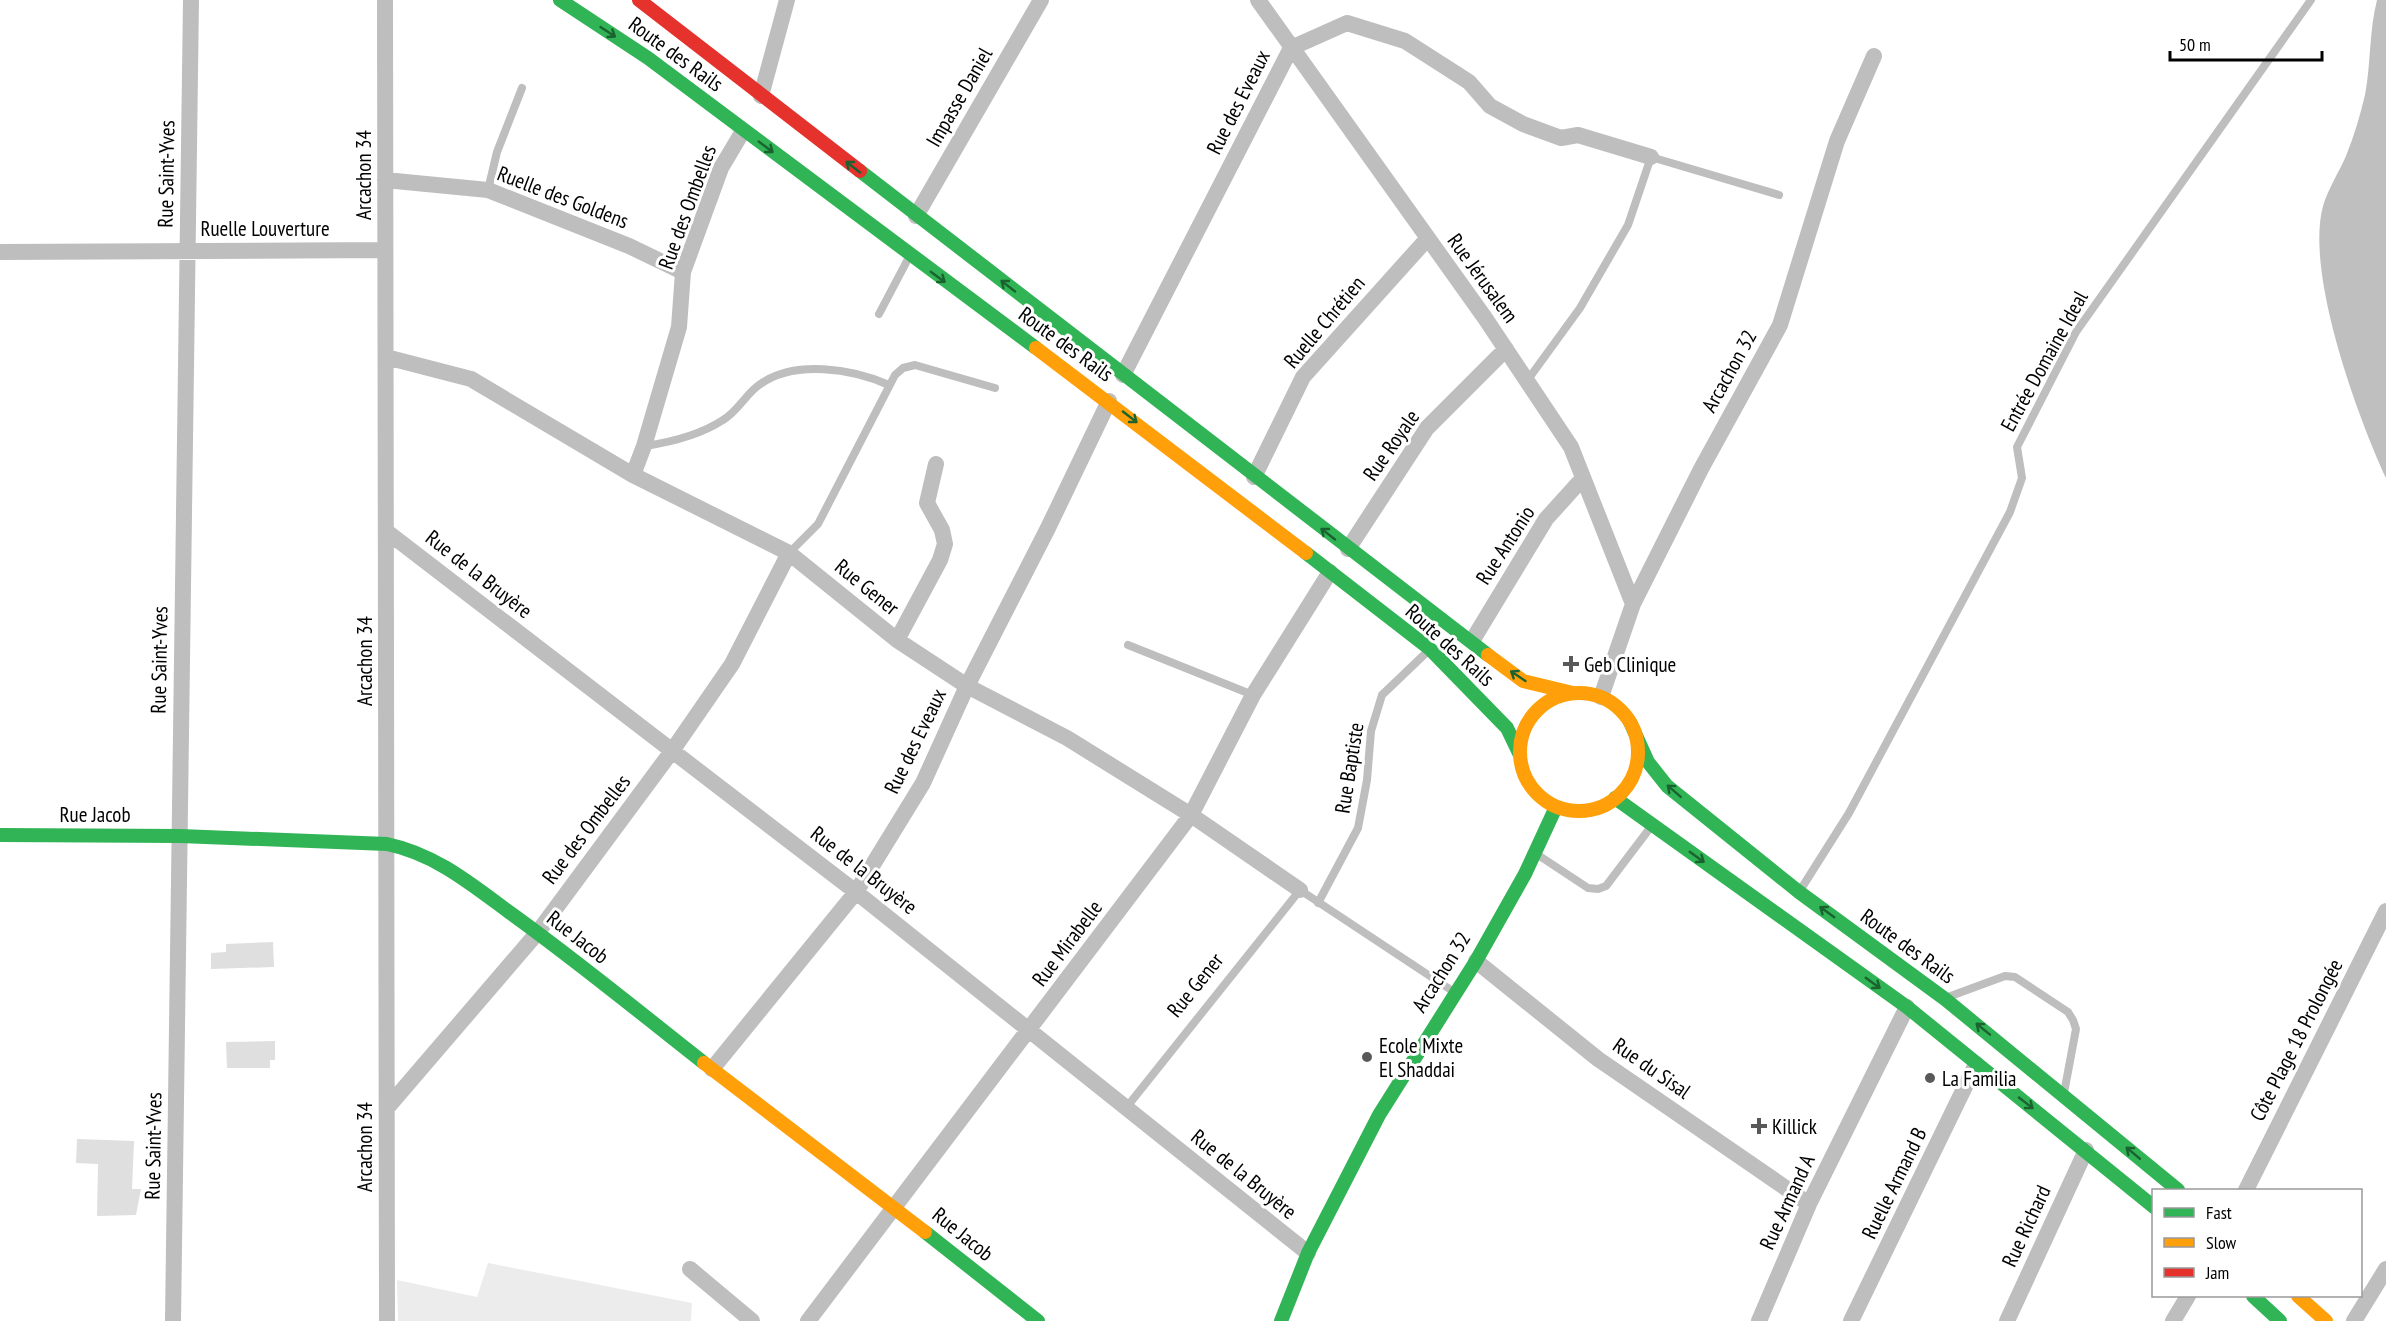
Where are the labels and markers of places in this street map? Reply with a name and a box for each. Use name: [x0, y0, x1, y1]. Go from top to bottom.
place label: Geb Clinique: [1584, 651, 1676, 678]
marker: Geb Clinique: [1562, 655, 1580, 673]
place label: Ecole Mixte El Shaddai: [1379, 1032, 1463, 1083]
marker: Ecole Mixte El Shaddai: [1360, 1050, 1374, 1064]
place label: La Familia: [1942, 1065, 2016, 1092]
marker: La Familia: [1923, 1071, 1937, 1085]
place label: Killick: [1772, 1113, 1817, 1140]
marker: Killick: [1750, 1117, 1768, 1135]

